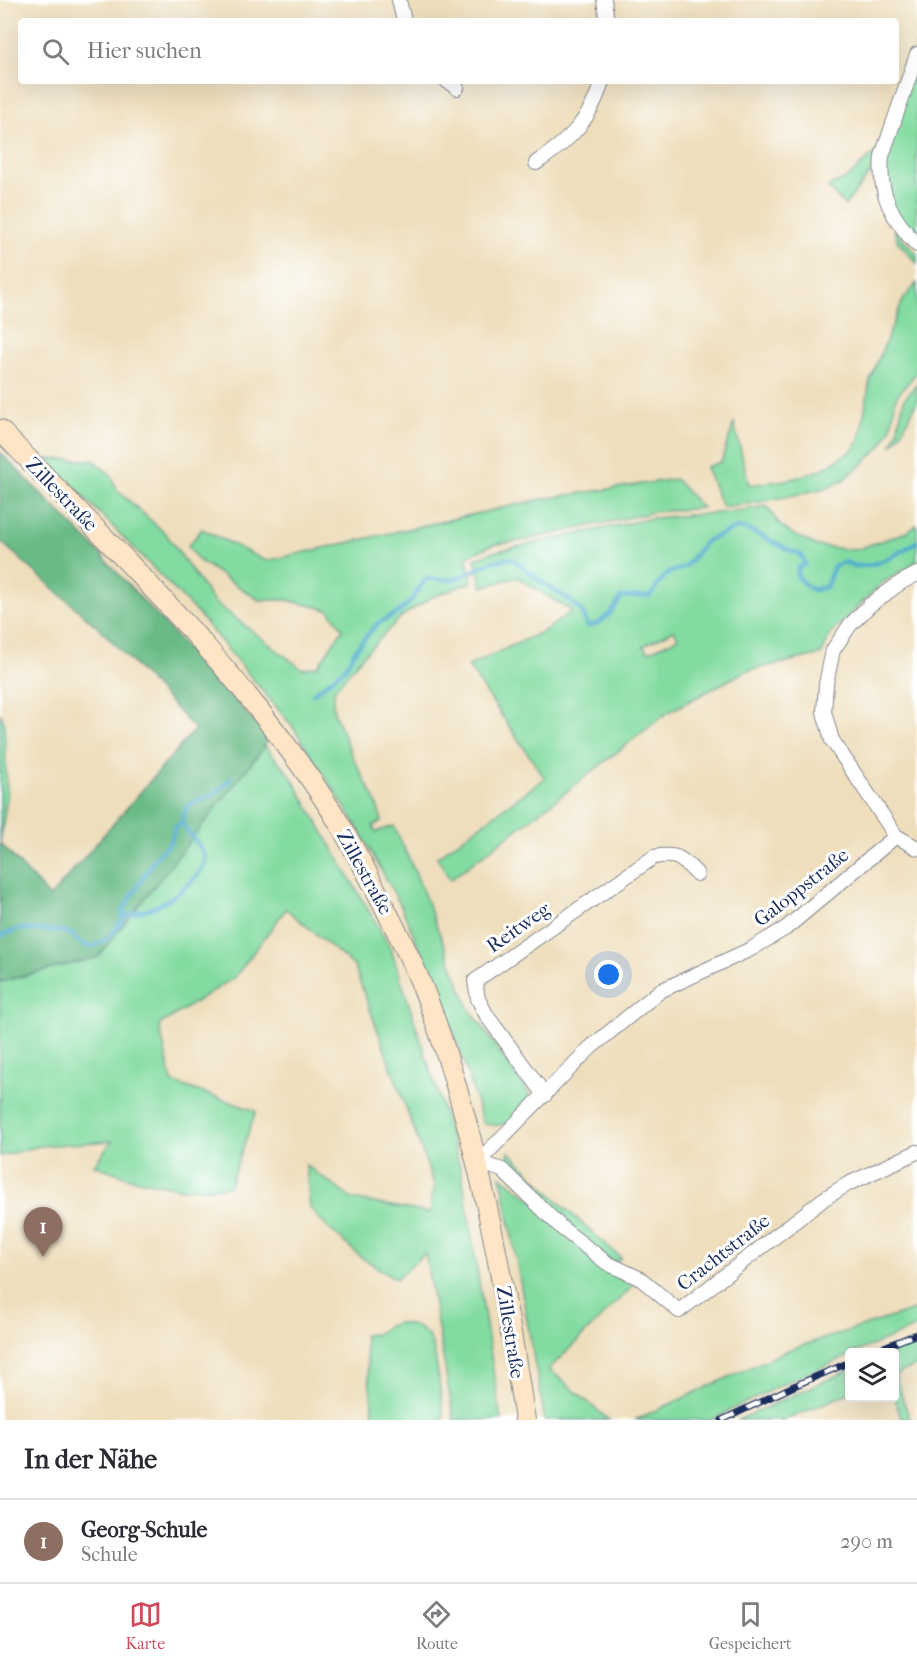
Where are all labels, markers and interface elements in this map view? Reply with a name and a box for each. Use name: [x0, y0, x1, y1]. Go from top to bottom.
search box: [18, 18, 899, 84]
icon: search: [39, 35, 72, 68]
text: Hier suchen: [87, 38, 202, 64]
street label: Zillestraße: [21, 453, 102, 536]
street label: Zillestraße: [332, 826, 397, 919]
street label: Galoppstraße: [749, 843, 853, 931]
street label: Reitweg: [482, 897, 555, 958]
your location: [594, 960, 623, 989]
pin: 1: [24, 1208, 63, 1257]
street label: Crachtstraße: [672, 1209, 774, 1296]
street label: Zillestraße: [492, 1284, 529, 1380]
map controls: [845, 1348, 899, 1402]
button: layers: [845, 1348, 899, 1402]
text: In der Nähe: [24, 1444, 157, 1475]
text: Georg-Schule: [81, 1517, 207, 1543]
text: 1: [40, 1530, 47, 1553]
text: 290 m: [840, 1530, 893, 1553]
text: Schule: [81, 1543, 138, 1566]
tab: Karte: [125, 1598, 165, 1653]
tab: Route: [416, 1598, 458, 1653]
tab: Gespeichert: [709, 1598, 792, 1653]

